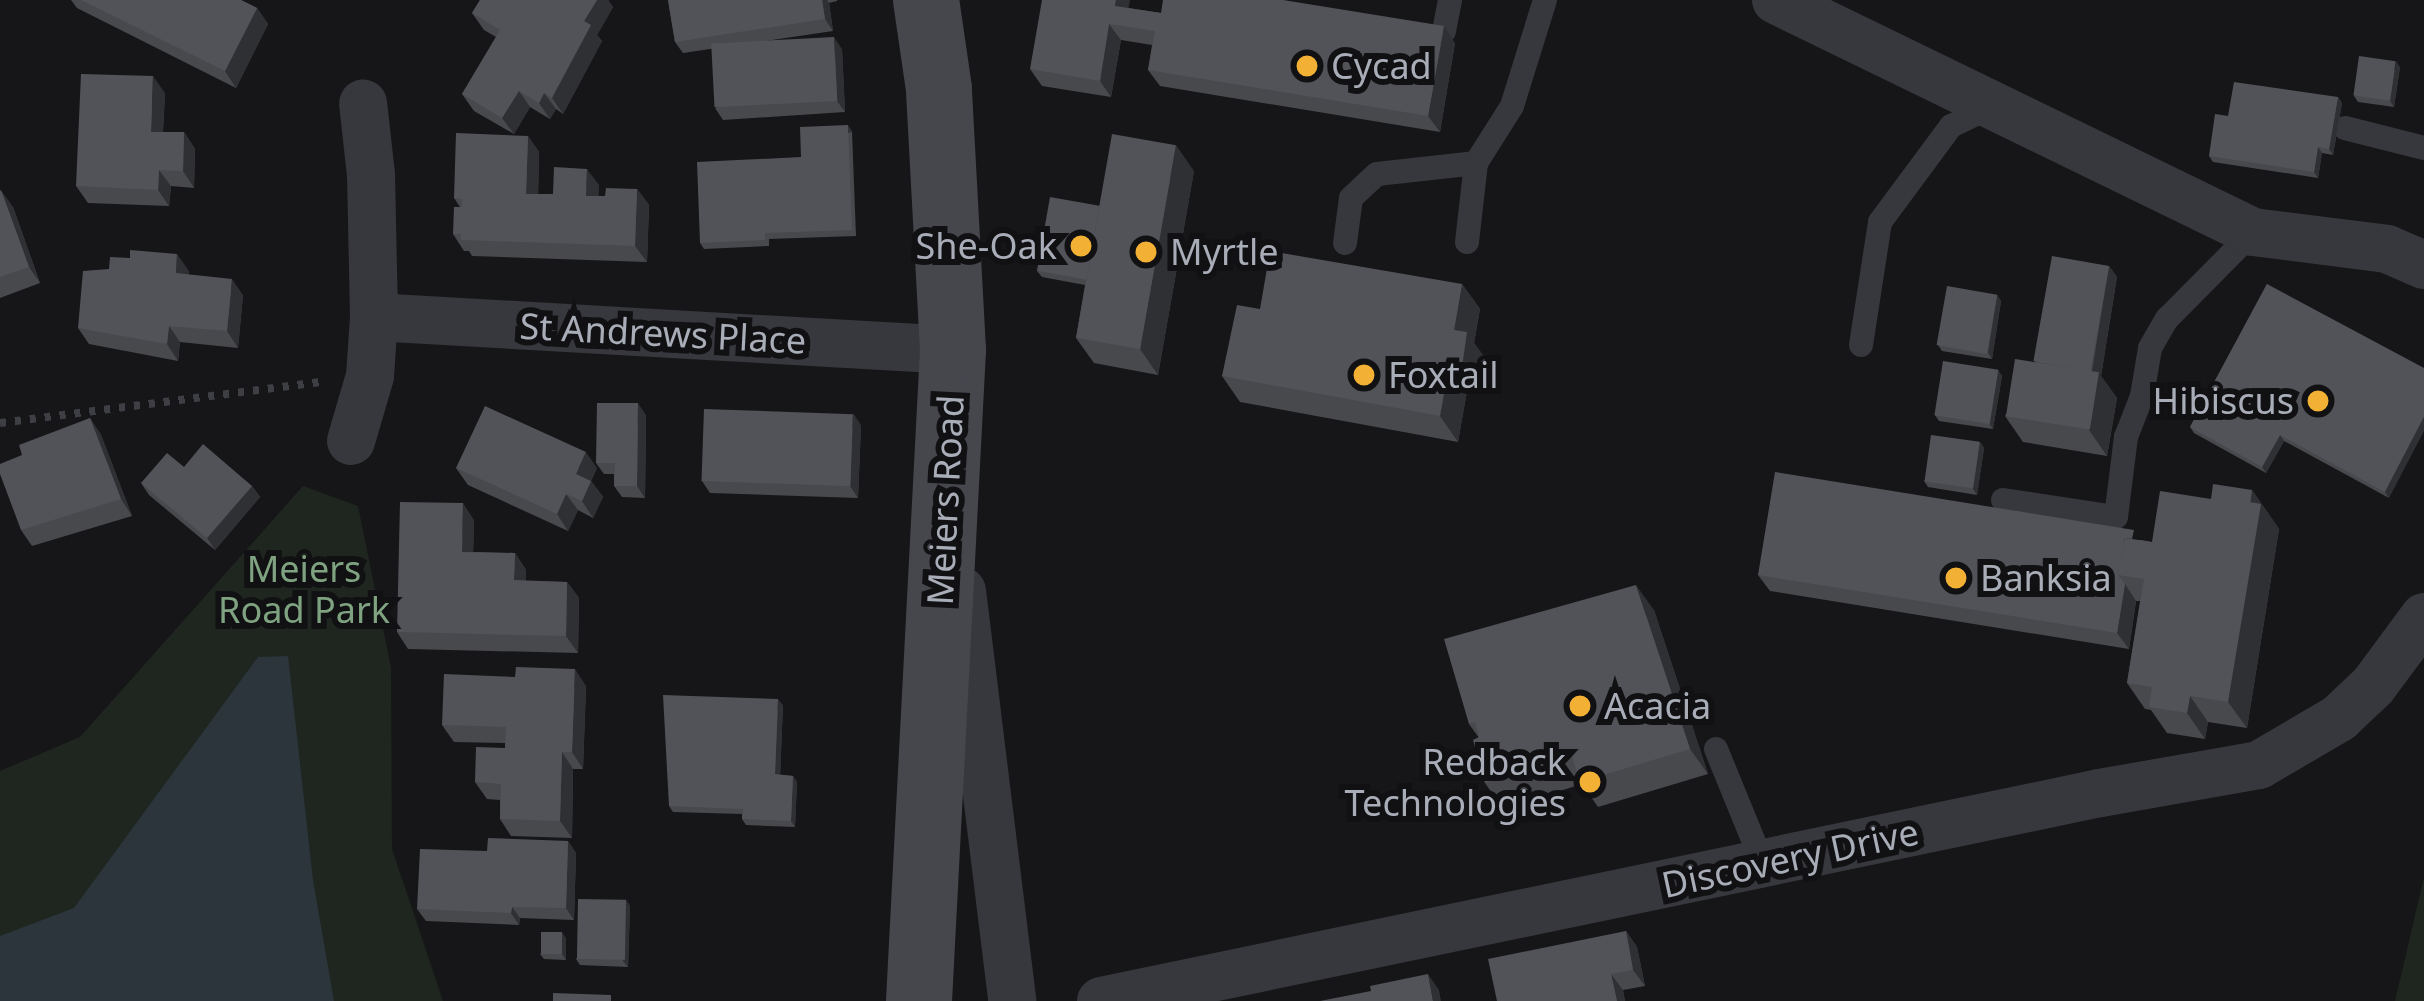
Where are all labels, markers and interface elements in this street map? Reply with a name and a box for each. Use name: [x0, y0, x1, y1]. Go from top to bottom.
place label: Cycad: [1331, 44, 1432, 88]
marker: Cycad: [1294, 53, 1320, 79]
place label: She-Oak: [916, 224, 1057, 268]
place label: Myrtle: [1170, 230, 1278, 274]
marker: She-Oak: [1068, 233, 1094, 259]
marker: Myrtle: [1133, 239, 1159, 265]
street label: St Andrews Place: [519, 304, 807, 362]
place label: Foxtail: [1388, 353, 1499, 397]
marker: Foxtail: [1351, 362, 1377, 388]
place label: Hibiscus: [2153, 379, 2294, 423]
marker: Hibiscus: [2305, 388, 2331, 414]
street label: Meiers Road: [918, 394, 972, 606]
park label: Meiers Road Park: [218, 546, 390, 631]
place label: Banksia: [1980, 556, 2112, 600]
marker: Banksia: [1943, 565, 1969, 591]
place label: Acacia: [1604, 684, 1711, 728]
marker: Acacia: [1567, 693, 1593, 719]
place label: Redback Technologies: [1345, 739, 1566, 824]
marker: Redback Technologies: [1577, 769, 1603, 795]
street label: Discovery Drive: [1658, 810, 1922, 906]

